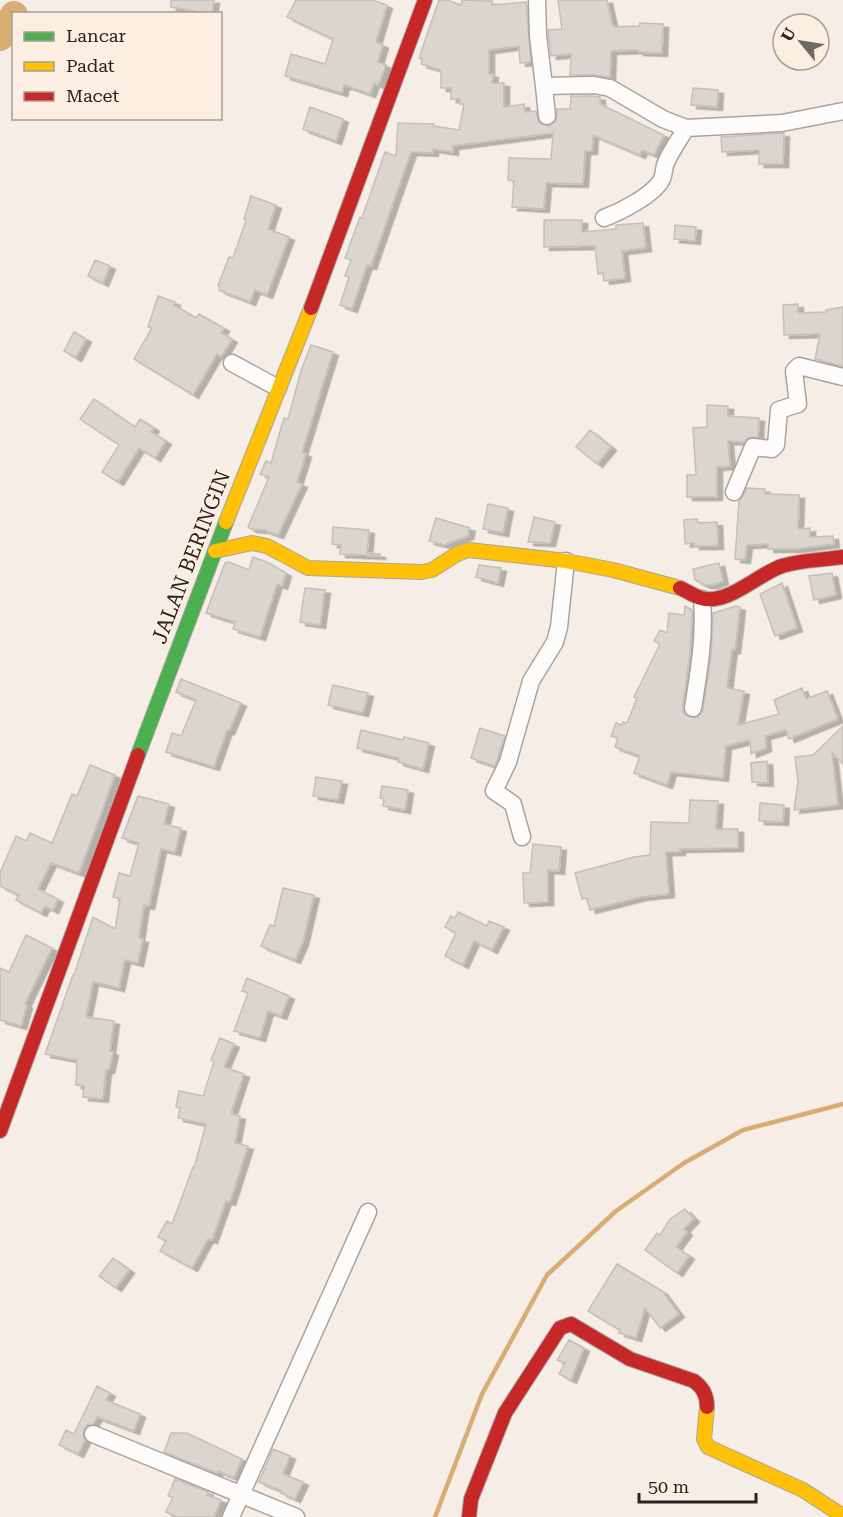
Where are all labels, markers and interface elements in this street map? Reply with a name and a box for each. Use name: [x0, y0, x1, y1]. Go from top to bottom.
legend: [12, 12, 222, 120]
north arrow: [771, 12, 831, 72]
text: Lancar: [66, 25, 126, 46]
text: U: [777, 25, 800, 45]
text: Padat: [66, 55, 115, 76]
text: Macet: [66, 85, 119, 106]
street label: JALAN BERINGIN: [147, 467, 235, 647]
scale bar: [639, 1466, 756, 1504]
text: 50 m: [648, 1476, 689, 1497]

